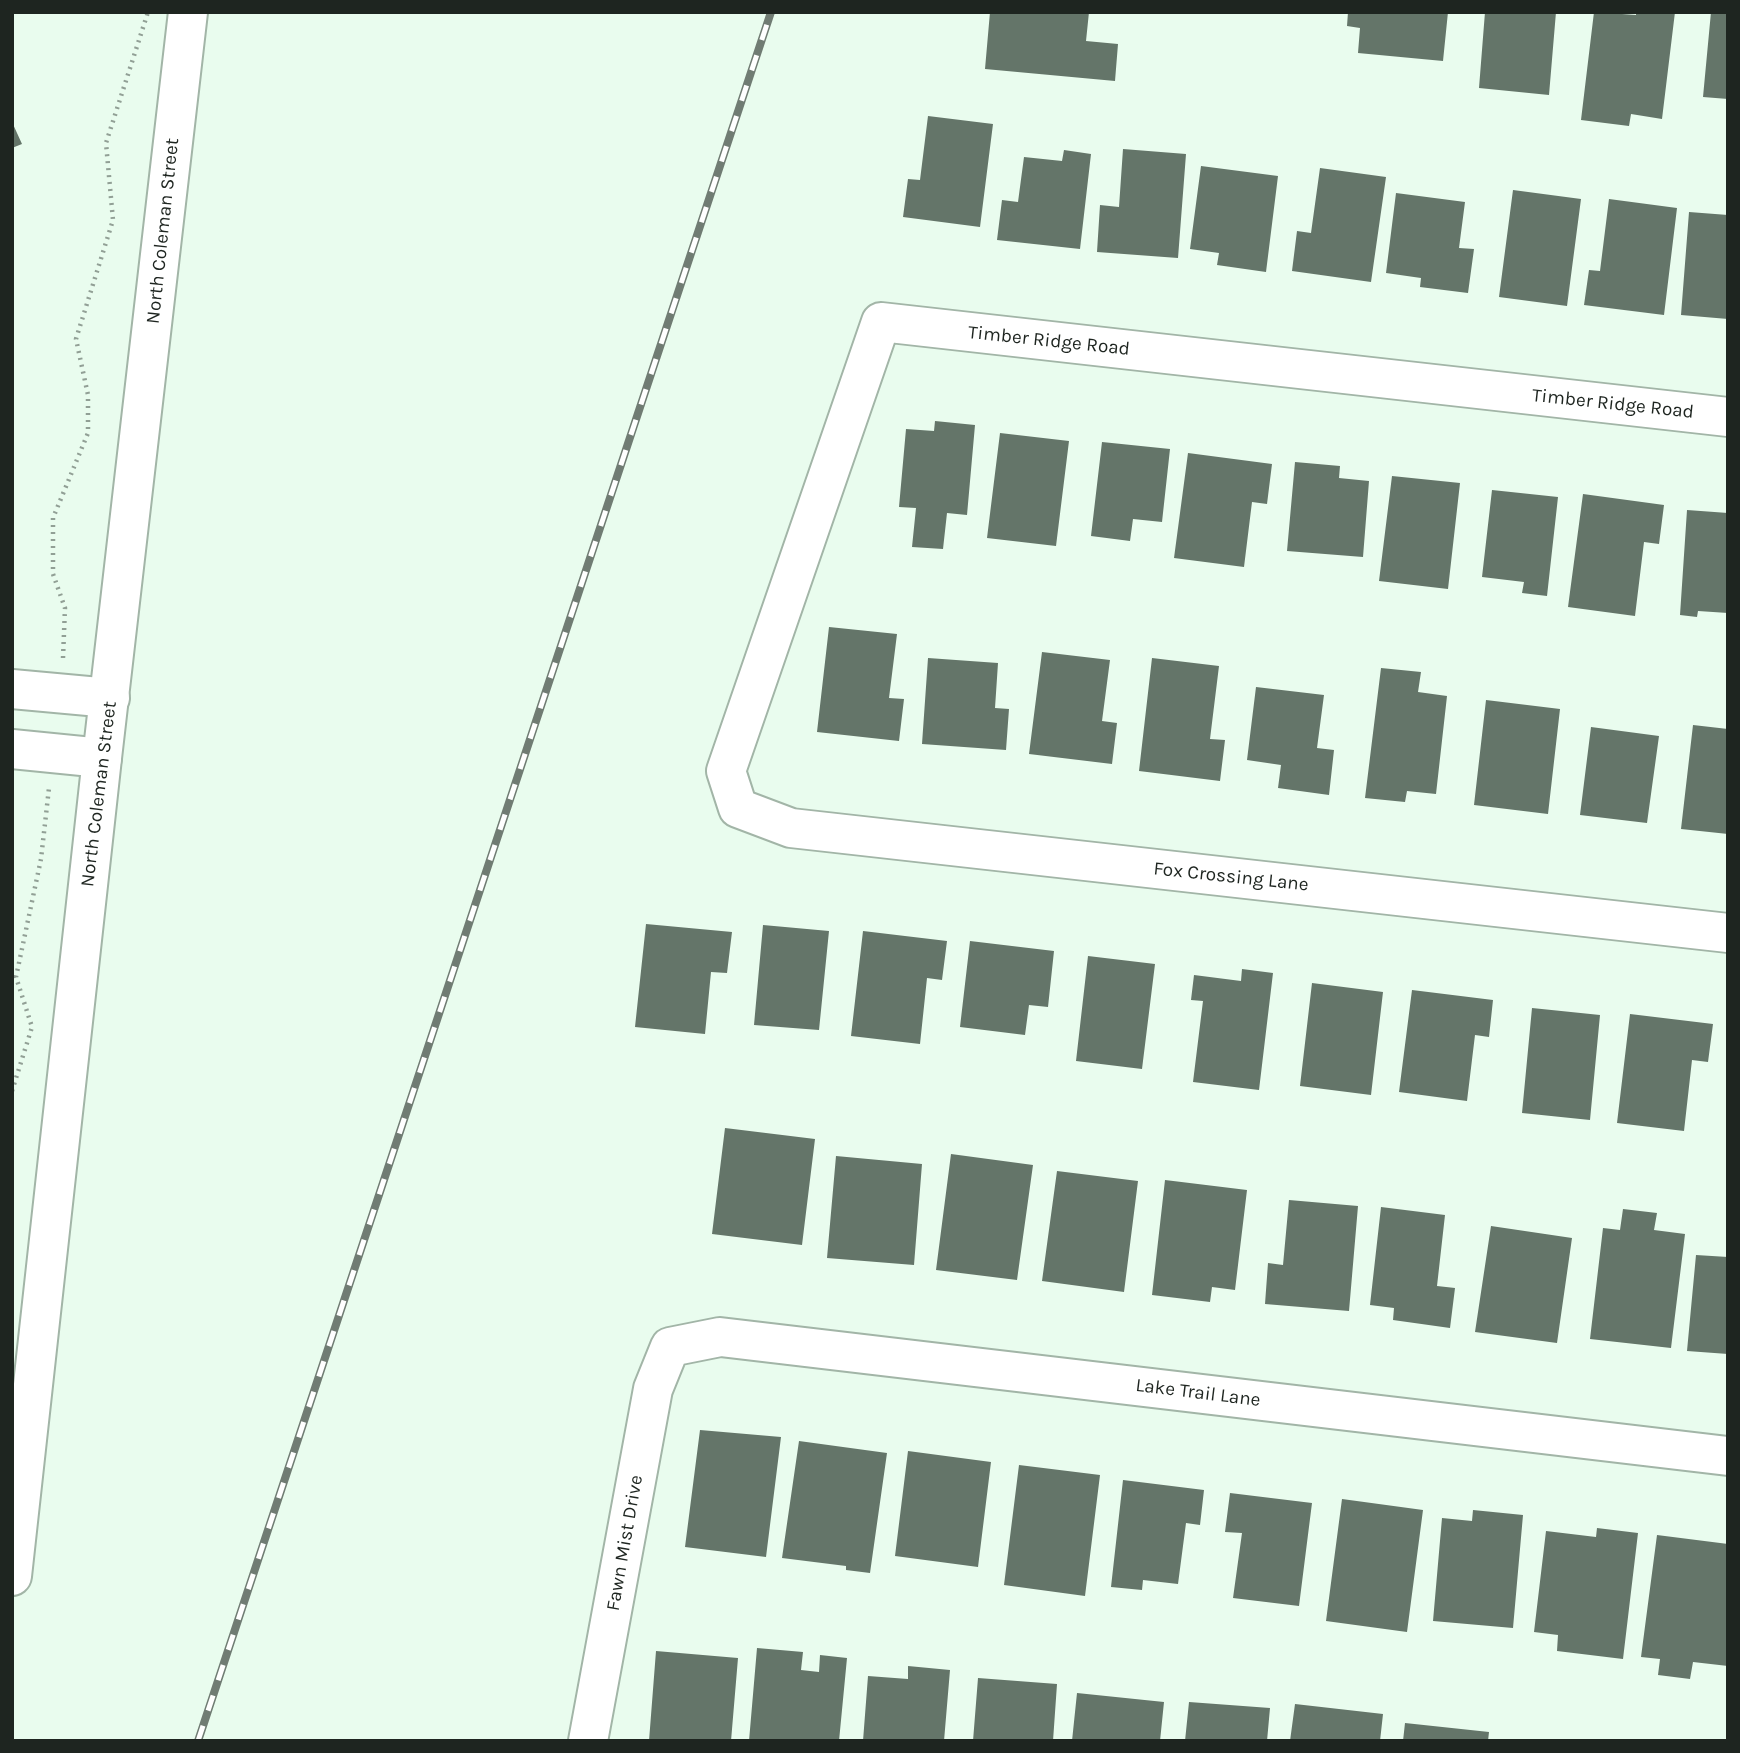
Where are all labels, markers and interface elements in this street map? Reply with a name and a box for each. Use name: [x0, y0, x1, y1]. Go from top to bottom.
street label: North Coleman Street: [142, 137, 184, 325]
street label: Timber Ridge Road: [967, 321, 1131, 361]
street label: Timber Ridge Road: [1531, 384, 1695, 424]
street label: North Coleman Street: [76, 700, 122, 888]
street label: Fox Crossing Lane: [1152, 858, 1310, 896]
street label: Lake Trail Lane: [1134, 1374, 1262, 1412]
street label: Fawn Mist Drive: [602, 1473, 648, 1613]

